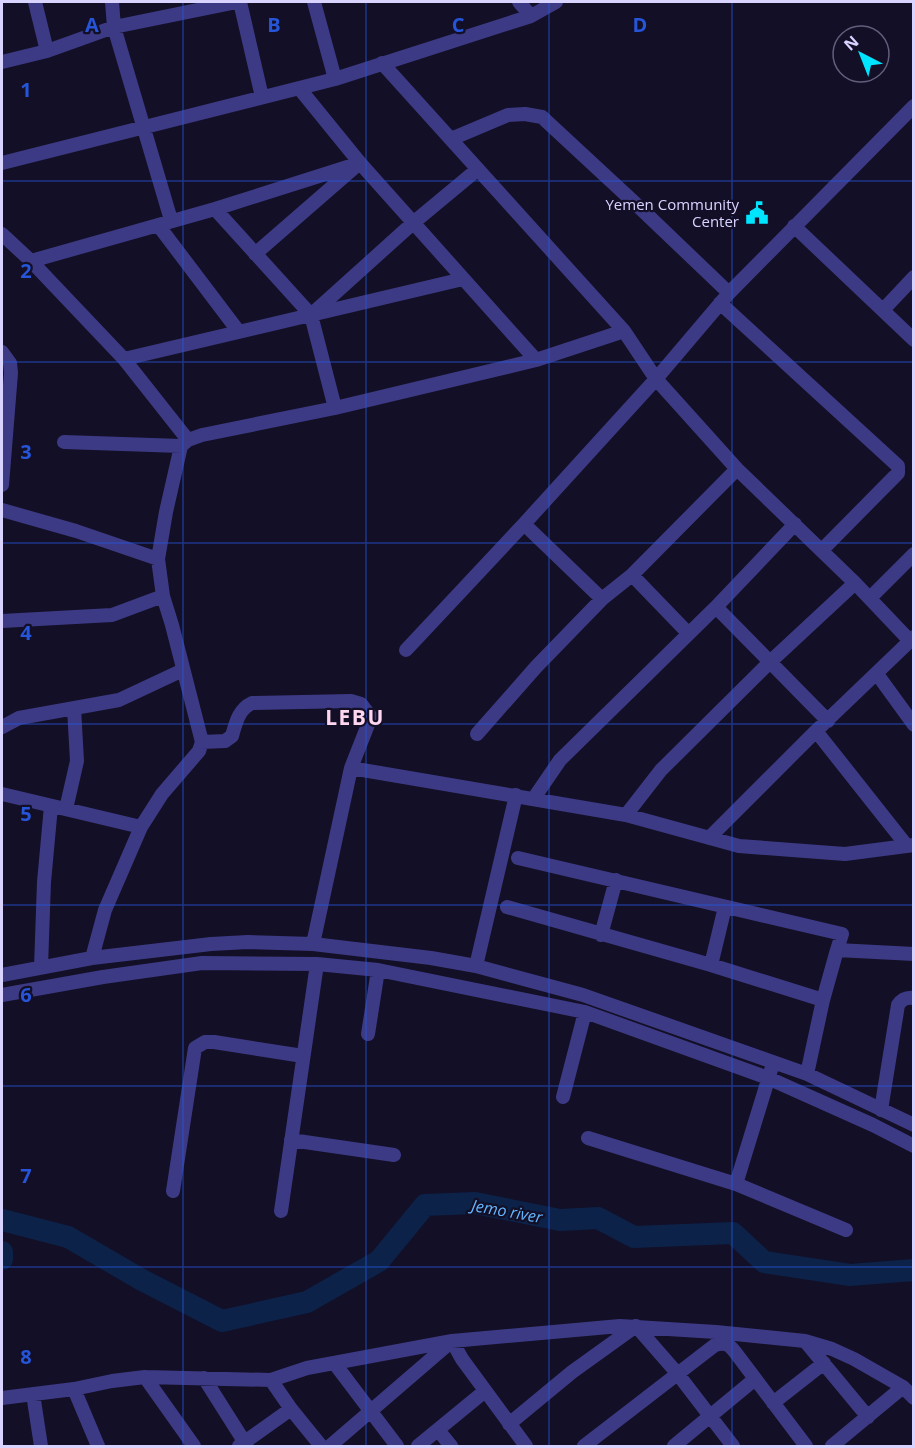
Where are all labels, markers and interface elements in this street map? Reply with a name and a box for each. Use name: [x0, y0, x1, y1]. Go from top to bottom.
text: A: [85, 11, 99, 38]
text: B: [267, 11, 281, 38]
text: C: [452, 11, 465, 38]
text: D: [633, 11, 647, 38]
north arrow: [831, 24, 891, 84]
text: N: [839, 30, 863, 55]
text: 1: [20, 76, 32, 103]
place label: Yemen Community Center: [605, 194, 739, 231]
public building icon: Yemen Community Center: [744, 200, 770, 226]
text: 2: [20, 257, 32, 284]
text: 3: [20, 438, 32, 465]
text: 4: [20, 619, 32, 646]
district label: LEBU: [325, 703, 385, 731]
text: 5: [20, 800, 32, 827]
text: 6: [20, 981, 32, 1008]
text: 7: [20, 1162, 32, 1189]
water label: Jemo river: [467, 1193, 545, 1228]
text: 8: [20, 1343, 32, 1370]

